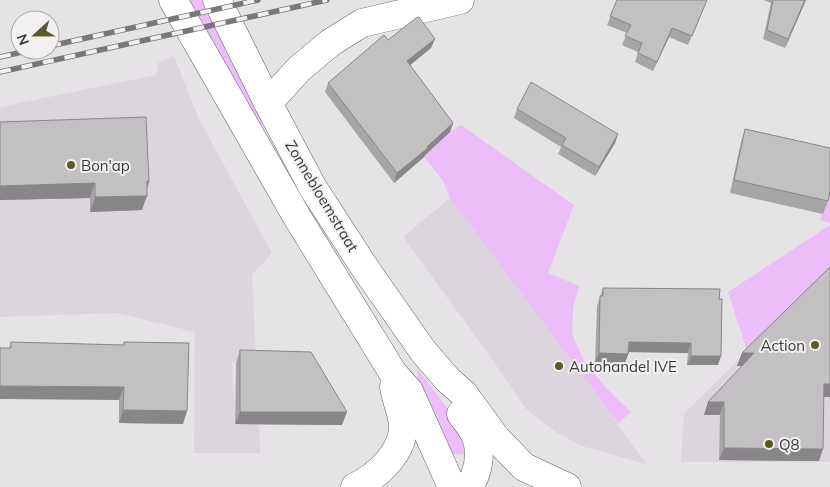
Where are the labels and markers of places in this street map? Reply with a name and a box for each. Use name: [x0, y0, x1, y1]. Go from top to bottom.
place label: Bon'ap: [81, 156, 130, 175]
marker: Bon'ap: [65, 159, 77, 171]
place label: Action: [760, 336, 805, 355]
marker: Action: [809, 339, 821, 351]
place label: Autohandel IVE: [569, 357, 677, 376]
marker: Autohandel IVE: [553, 360, 565, 372]
place label: Q8: [779, 435, 800, 454]
marker: Q8: [763, 438, 775, 450]

